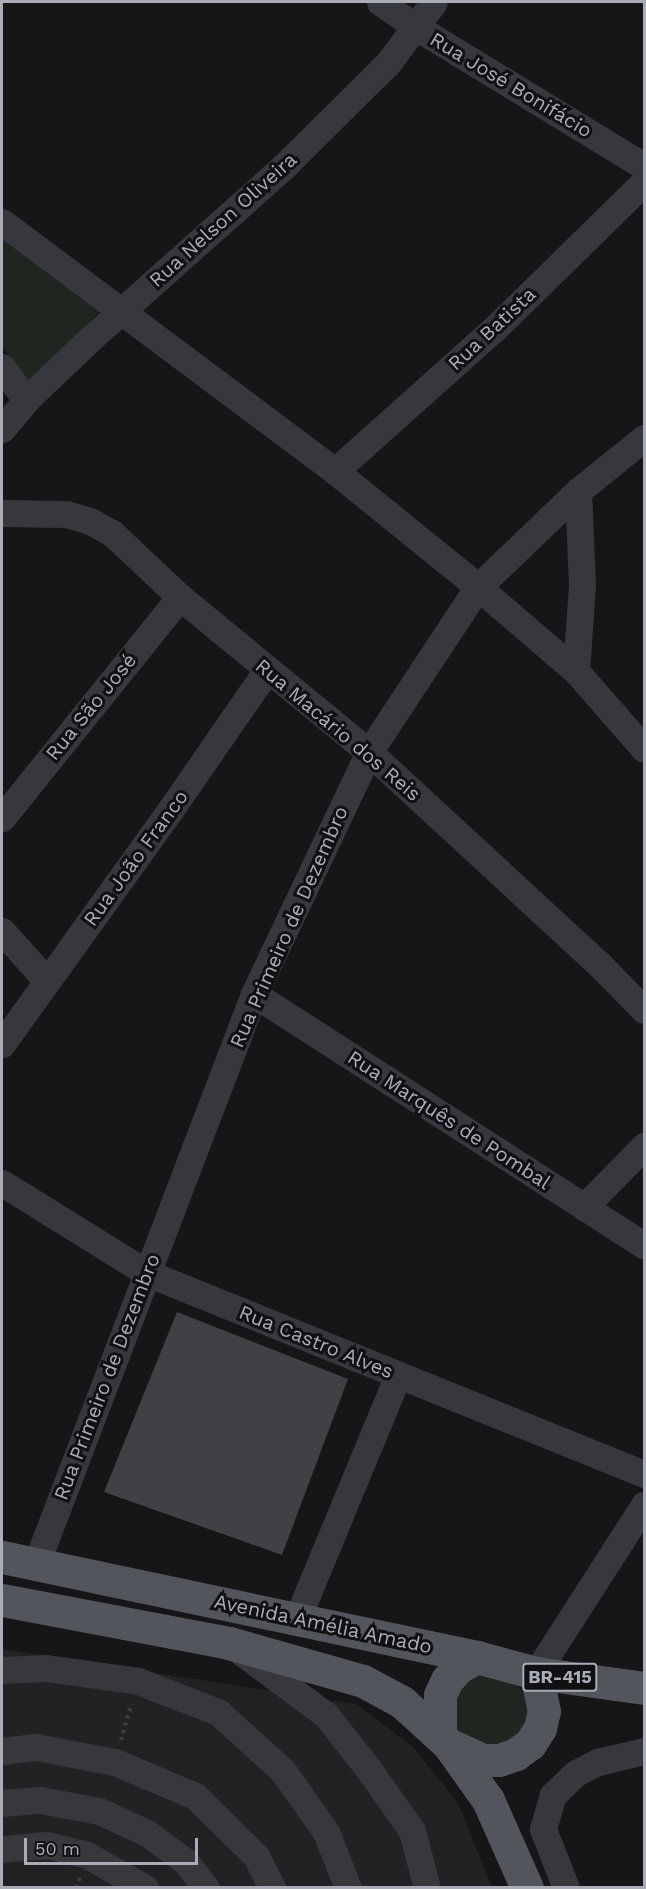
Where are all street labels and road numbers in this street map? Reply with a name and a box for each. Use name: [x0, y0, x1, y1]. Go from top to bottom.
street label: Rua José Bonifácio: [425, 27, 597, 143]
street label: Rua Nelson Oliveira: [144, 147, 302, 293]
street label: Rua Batista: [443, 282, 541, 376]
street label: Rua São José: [40, 648, 142, 766]
street label: Rua Macário dos Reis: [250, 654, 426, 806]
street label: Rua João Franco: [78, 785, 194, 931]
street label: Rua Primeiro de Dezembro: [225, 802, 353, 1052]
street label: Rua Marquês de Pombal: [343, 1045, 555, 1195]
street label: Rua Primeiro de Dezembro: [49, 1250, 165, 1504]
street label: Rua Castro Alves: [235, 1300, 397, 1384]
street label: Avenida Amélia Amado: [211, 1589, 435, 1659]
road number: BR-415: [521, 1662, 599, 1692]

